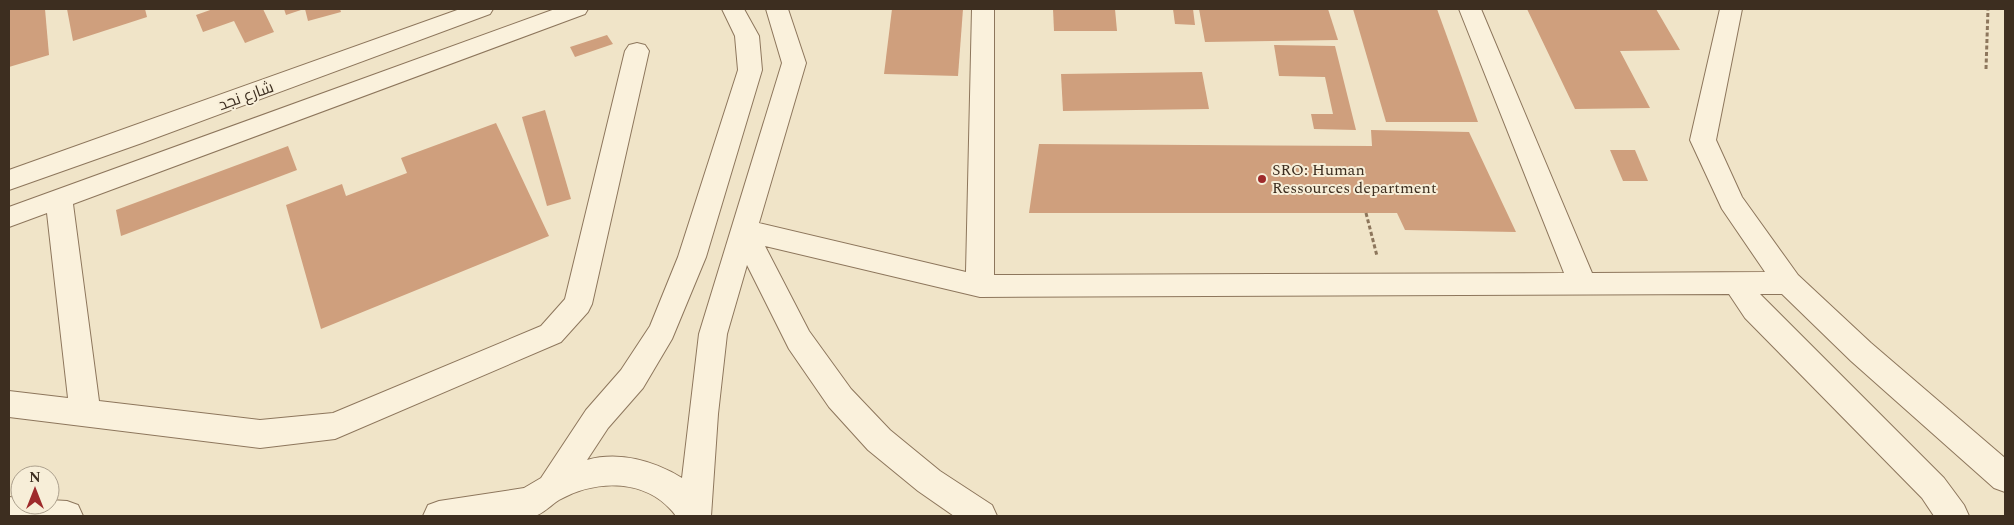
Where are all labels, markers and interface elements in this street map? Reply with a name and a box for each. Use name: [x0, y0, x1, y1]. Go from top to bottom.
street label: شارع نجد: [215, 75, 277, 117]
place label: SRO: Human Ressources department: [1272, 158, 1437, 200]
marker: SRO: Human Ressources department: [1256, 173, 1268, 185]
north arrow: [10, 465, 60, 515]
text: N: [29, 467, 41, 488]

